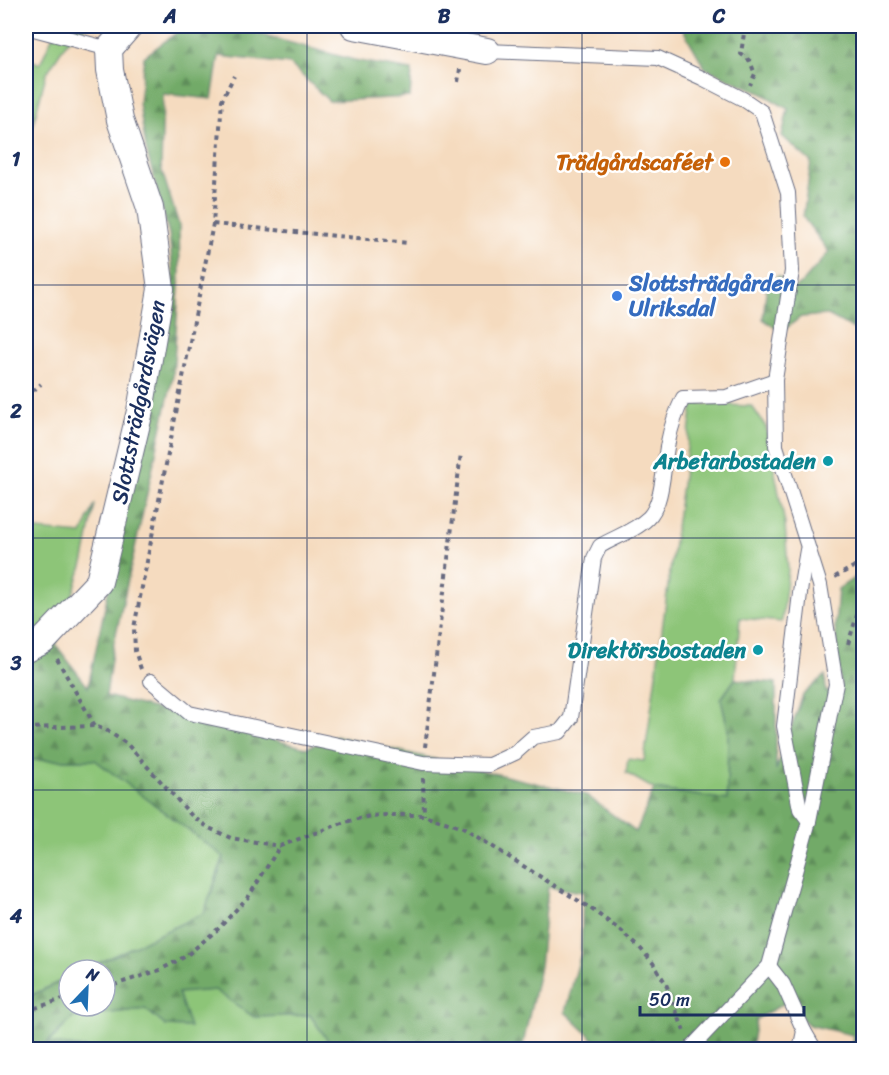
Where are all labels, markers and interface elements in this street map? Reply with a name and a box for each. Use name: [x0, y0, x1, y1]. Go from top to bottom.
text: A: [162, 0, 177, 34]
text: B: [438, 0, 451, 34]
text: C: [712, 0, 726, 34]
text: 1: [12, 142, 21, 177]
place label: Trädgårdscaféet: [556, 143, 714, 182]
marker: Trädgårdscaféet: [718, 155, 732, 169]
place label: Slottsträdgården Ulriksdal: [628, 264, 795, 328]
marker: Slottsträdgården Ulriksdal: [610, 289, 624, 303]
street label: Slottsträdgårdsvägen: [100, 296, 177, 508]
text: 2: [9, 394, 22, 429]
place label: Arbetarbostaden: [652, 442, 816, 481]
marker: Arbetarbostaden: [821, 454, 835, 468]
place label: Direktörsbostaden: [568, 631, 746, 670]
marker: Direktörsbostaden: [751, 643, 765, 657]
text: 3: [10, 646, 22, 681]
text: 4: [9, 899, 23, 934]
north arrow: [57, 958, 117, 1018]
text: N: [81, 959, 104, 991]
scale bar: [640, 979, 804, 1017]
text: 50 m: [649, 984, 690, 1016]

